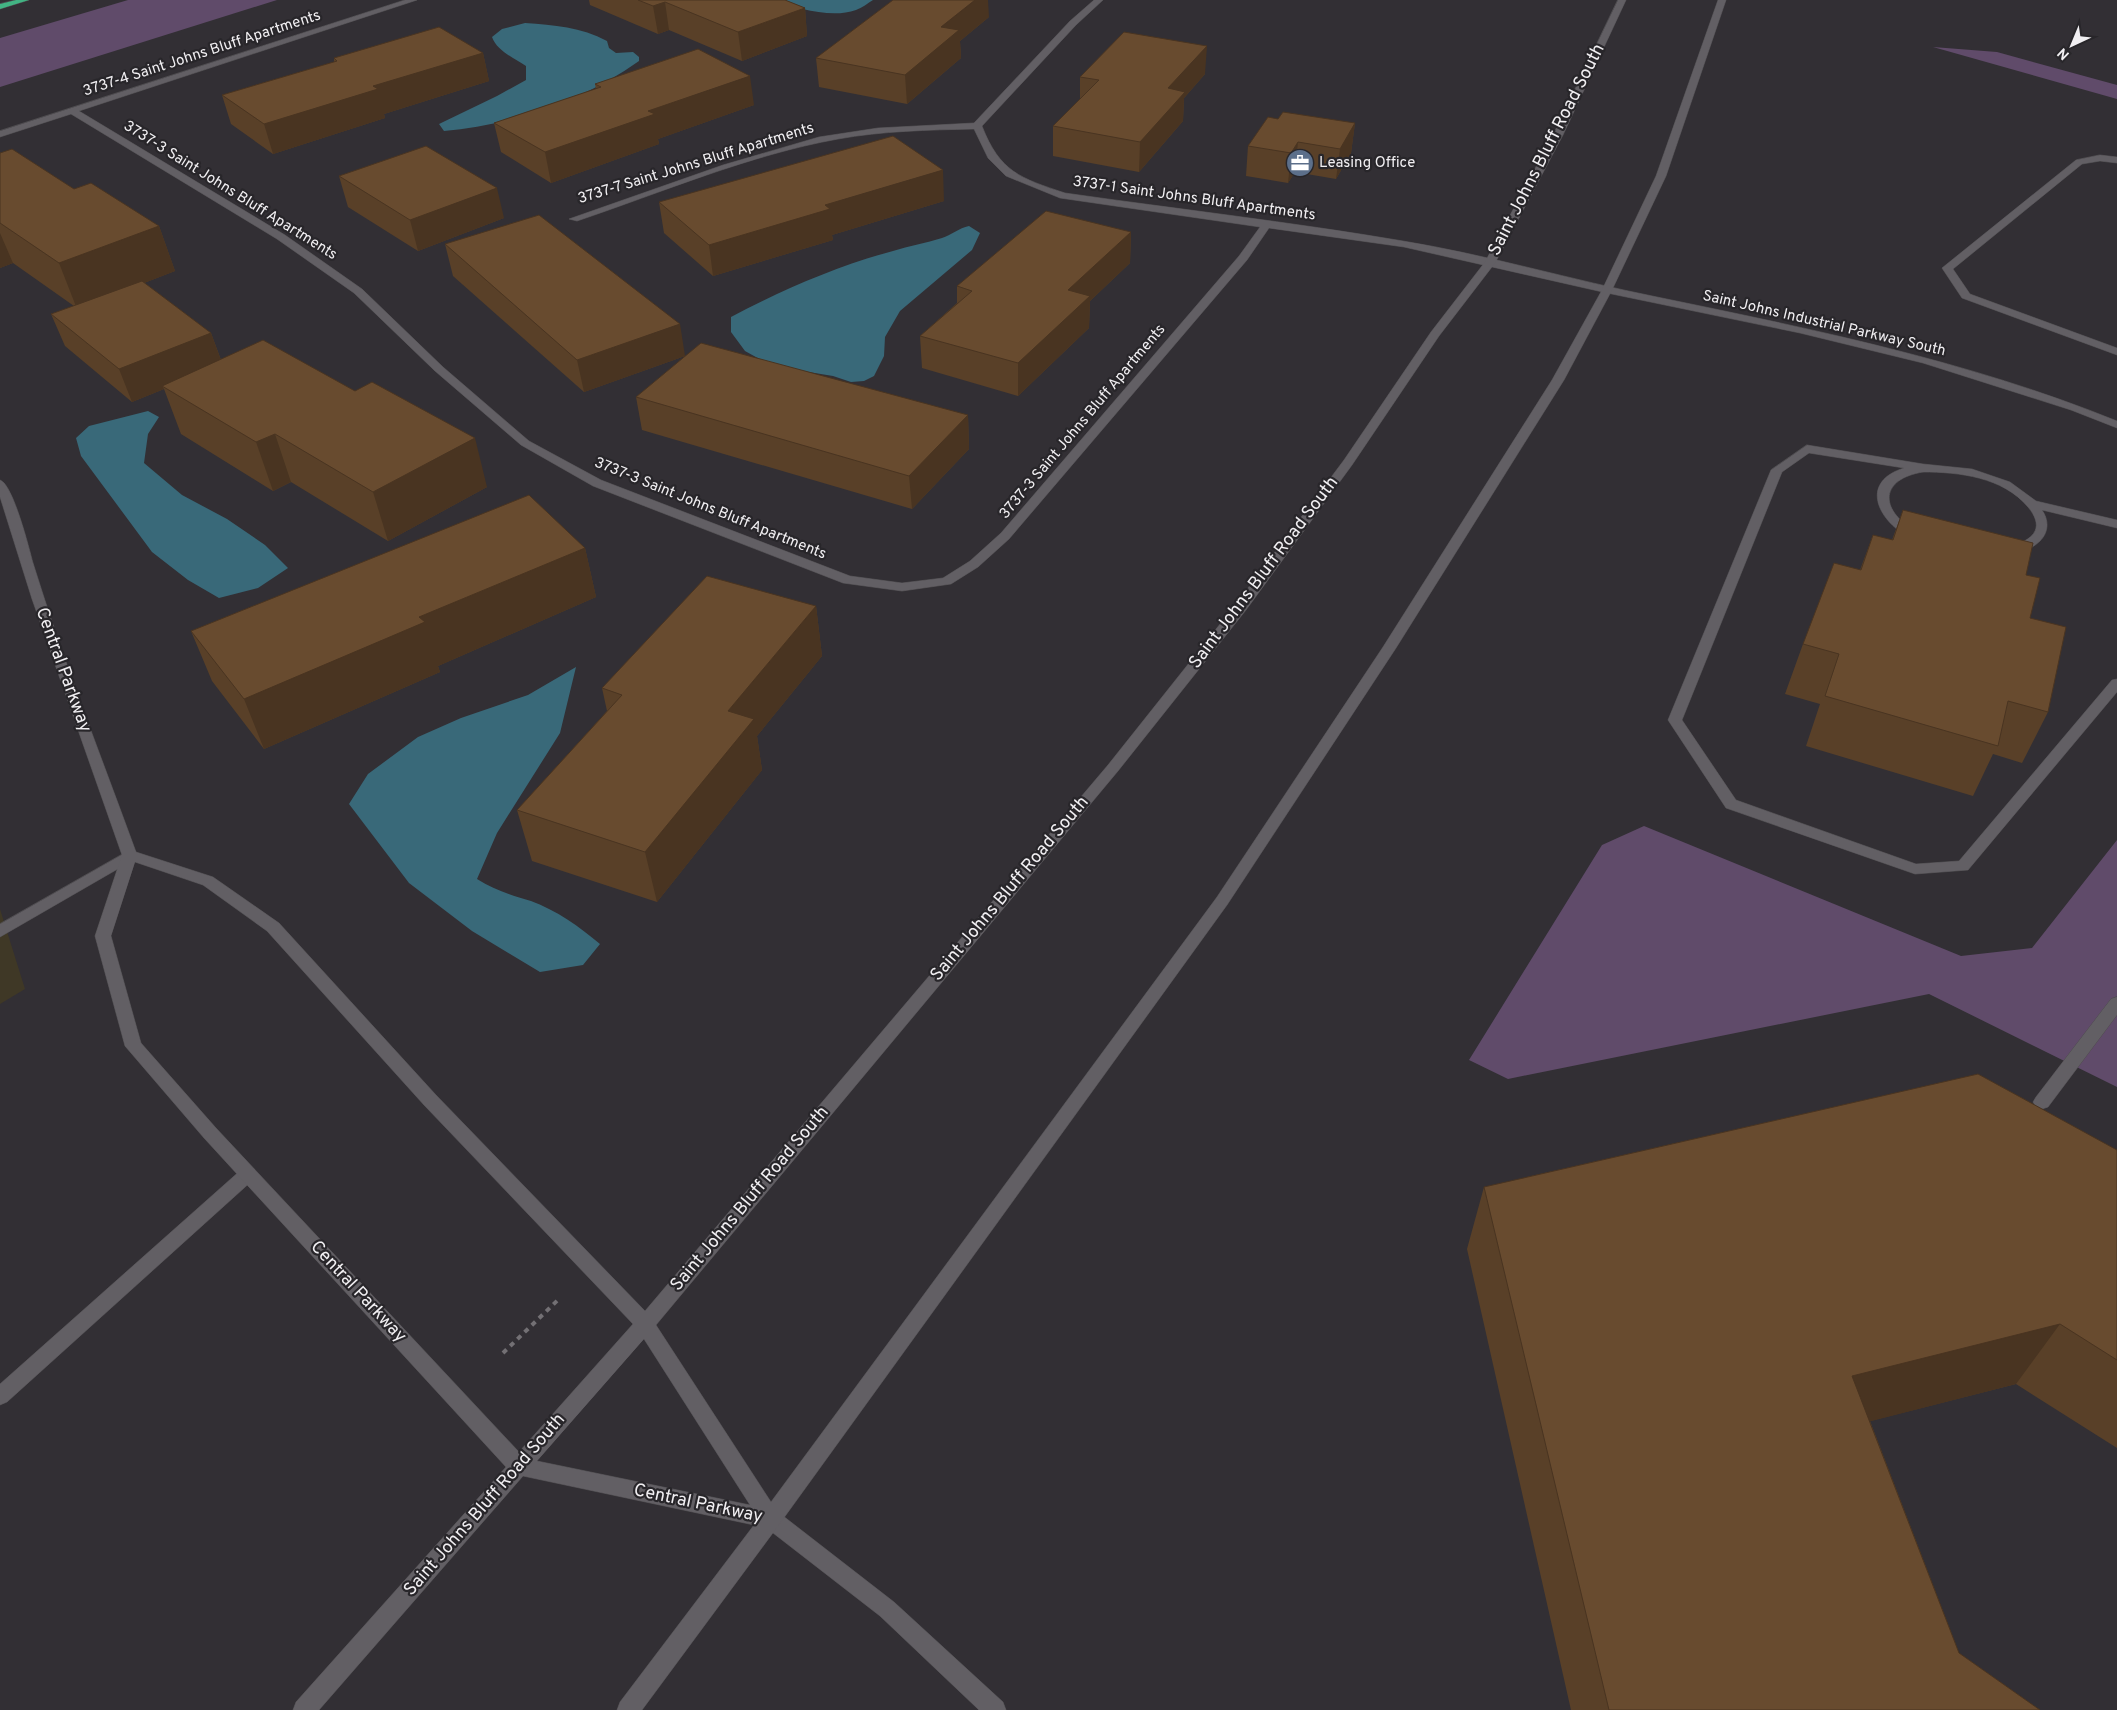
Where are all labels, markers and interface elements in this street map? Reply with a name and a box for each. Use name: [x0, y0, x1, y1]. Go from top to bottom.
street label: 3737-4 Saint Johns Bluff Apartments: [81, 7, 323, 101]
north arrow: [2047, 20, 2097, 70]
street label: Saint Johns Bluff Road South: [1483, 40, 1611, 260]
text: N: [2054, 44, 2074, 63]
street label: 3737-3 Saint Johns Bluff Apartments: [120, 117, 340, 265]
street label: 3737-7 Saint Johns Bluff Apartments: [576, 119, 816, 209]
office icon: Leasing Office: [1285, 148, 1315, 178]
place label: Leasing Office: [1319, 154, 1415, 173]
street label: 3737-1 Saint Johns Bluff Apartments: [1071, 173, 1317, 225]
street label: Saint Johns Industrial Parkway South: [1701, 287, 1947, 361]
street label: 3737-3 Saint Johns Bluff Apartments: [996, 321, 1170, 523]
street label: 3737-3 Saint Johns Bluff Apartments: [591, 454, 829, 564]
street label: Saint Johns Bluff Road South: [1184, 472, 1344, 674]
street label: Central Parkway: [30, 604, 96, 736]
street label: Saint Johns Bluff Road South: [926, 792, 1094, 986]
street label: Saint Johns Bluff Road South: [666, 1102, 834, 1296]
street label: Central Parkway: [305, 1236, 411, 1348]
street label: Saint Johns Bluff Road South: [399, 1409, 571, 1601]
street label: Central Parkway: [631, 1479, 765, 1529]

